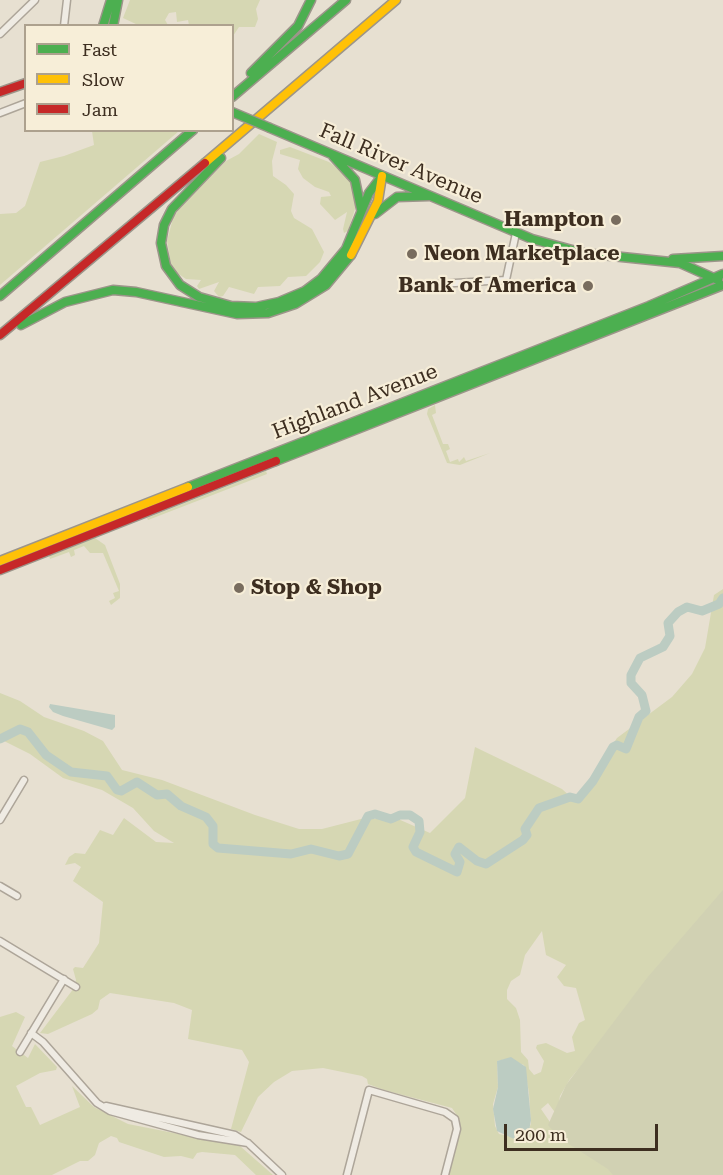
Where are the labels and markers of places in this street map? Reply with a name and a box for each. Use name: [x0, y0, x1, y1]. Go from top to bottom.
place label: Hampton: [504, 207, 604, 233]
marker: Hampton: [609, 213, 623, 227]
place label: Neon Marketplace: [424, 241, 620, 267]
marker: Neon Marketplace: [405, 247, 419, 261]
place label: Bank of America: [398, 273, 576, 299]
marker: Bank of America: [581, 279, 595, 293]
place label: Stop & Shop: [251, 575, 382, 601]
marker: Stop & Shop: [232, 581, 246, 595]

